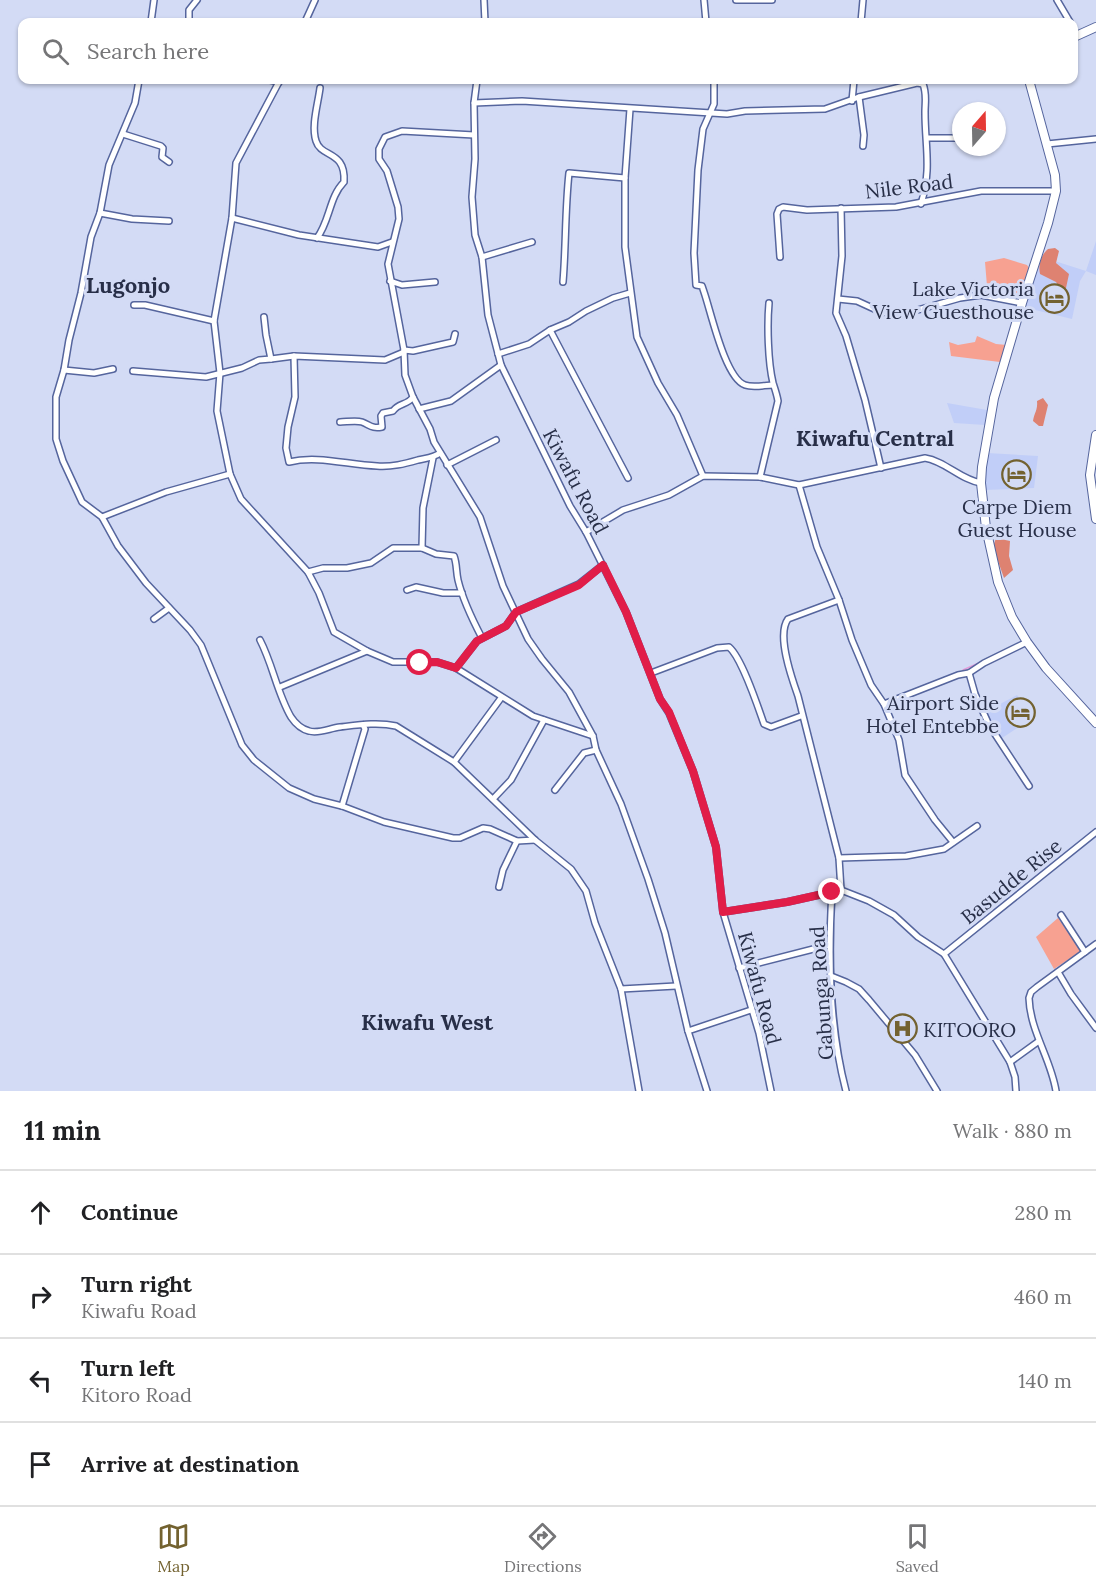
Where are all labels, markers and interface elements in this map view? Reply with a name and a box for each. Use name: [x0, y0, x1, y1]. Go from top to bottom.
search box: [18, 18, 1078, 84]
icon: search: [39, 35, 72, 68]
text: Search here: [87, 37, 209, 65]
north arrow: [952, 102, 1006, 156]
street label: Nile Road: [863, 168, 955, 204]
district label: Lugonjo: [86, 271, 170, 299]
place label: Lake Victoria View Guesthouse: [872, 276, 1034, 324]
hotel icon: Lake Victoria View Guesthouse: [1039, 283, 1071, 315]
street label: Kiwafu Road: [538, 424, 614, 538]
district label: Kiwafu Central: [796, 424, 954, 452]
hotel icon: Carpe Diem Guest House: [1001, 459, 1033, 491]
place label: Carpe Diem Guest House: [957, 494, 1077, 542]
route start: [406, 649, 432, 675]
place label: Airport Side Hotel Entebbe: [866, 690, 999, 738]
hotel icon: Airport Side Hotel Entebbe: [1004, 697, 1036, 729]
street label: Basudde Rise: [956, 833, 1066, 929]
route end: [818, 878, 844, 904]
street label: Gabunga Road: [804, 925, 838, 1061]
street label: Kiwafu Road: [733, 929, 787, 1047]
district label: Kiwafu West: [361, 1008, 494, 1036]
hospital icon: KITOORO: [886, 1013, 918, 1045]
place label: KITOORO: [923, 1017, 1016, 1042]
text: 11 min: [24, 1114, 101, 1147]
text: Walk · 880 m: [953, 1118, 1072, 1143]
icon: ahead: [24, 1196, 57, 1229]
text: Continue: [81, 1198, 178, 1226]
text: 280 m: [1014, 1200, 1072, 1225]
text: Turn right: [81, 1270, 192, 1298]
icon: right: [24, 1280, 57, 1313]
text: 460 m: [1014, 1284, 1072, 1309]
text: Kiwafu Road: [81, 1298, 197, 1323]
text: Turn left: [81, 1354, 175, 1382]
icon: left: [24, 1364, 57, 1397]
text: 140 m: [1018, 1368, 1072, 1393]
text: Kitoro Road: [81, 1382, 192, 1407]
icon: arrive: [24, 1448, 57, 1481]
text: Arrive at destination: [81, 1450, 299, 1478]
tab: Map: [157, 1520, 190, 1576]
tab: Directions: [504, 1520, 582, 1576]
tab: Saved: [896, 1520, 939, 1576]

